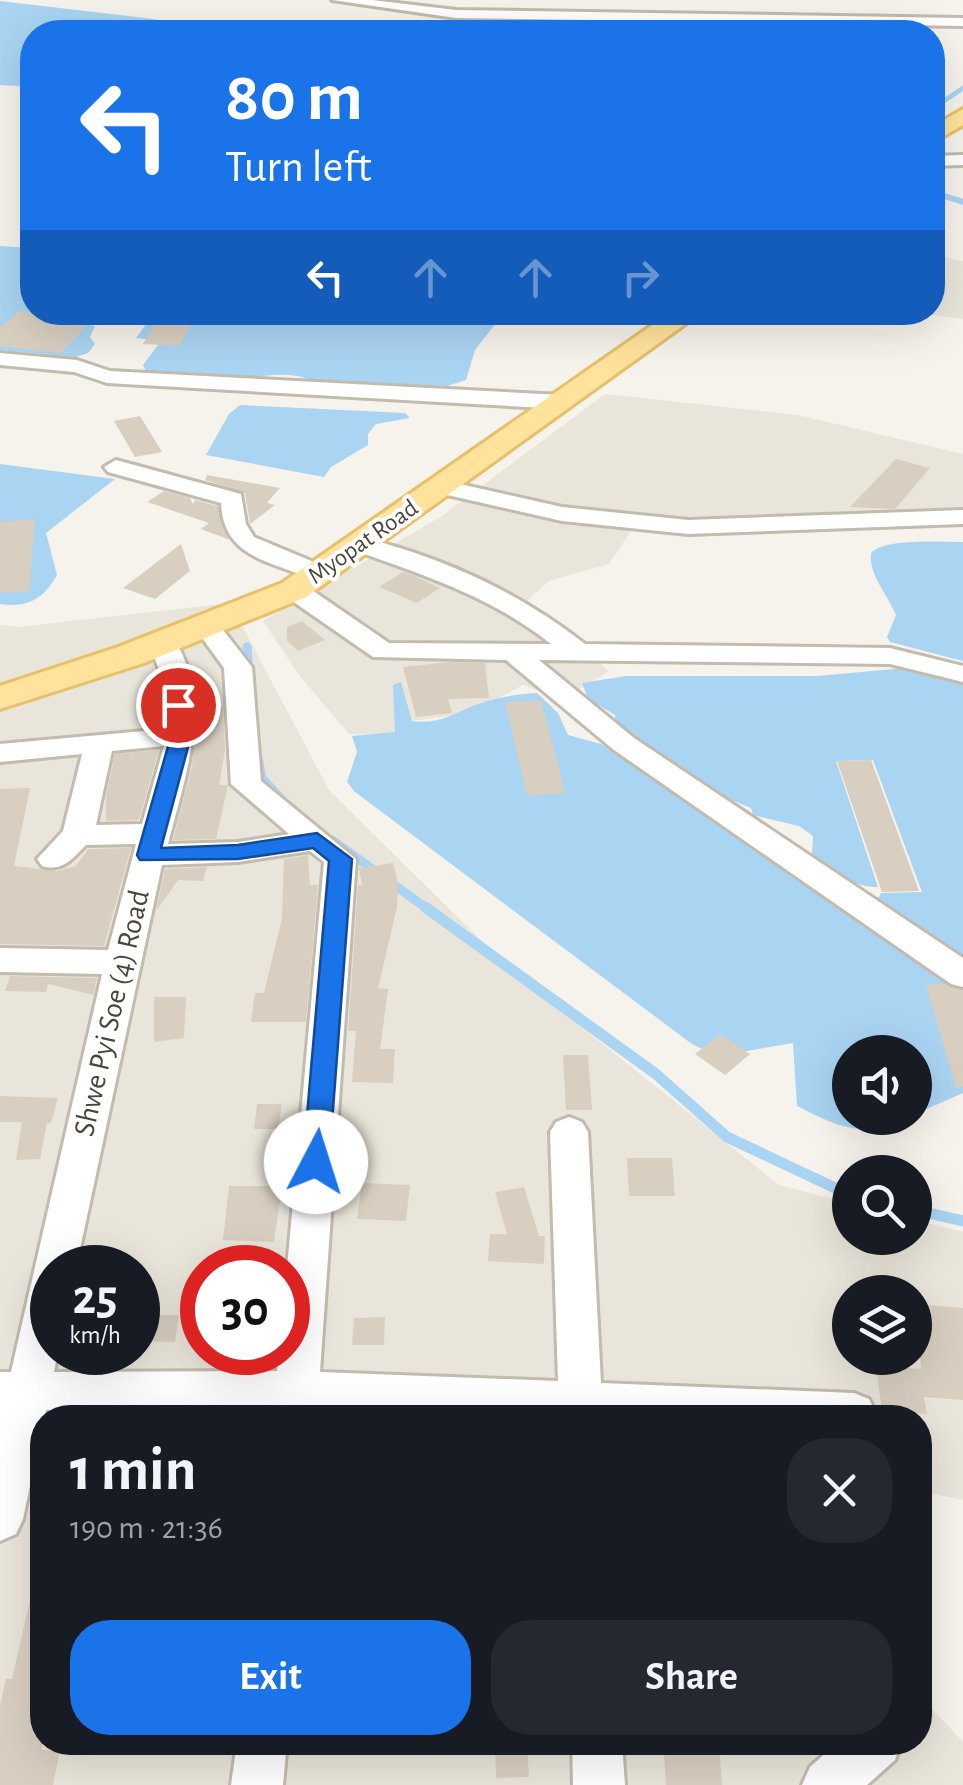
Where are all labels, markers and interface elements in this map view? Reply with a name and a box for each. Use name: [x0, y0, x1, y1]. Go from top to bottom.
icon: left: [60, 60, 190, 190]
text: 80 m: [225, 63, 363, 133]
text: Turn left: [225, 145, 372, 190]
icon: left: [298, 250, 353, 305]
icon: ahead: [403, 250, 458, 305]
icon: ahead: [508, 250, 563, 305]
icon: right: [613, 250, 668, 305]
street label: Myopat Road: [303, 495, 423, 589]
pin: [136, 663, 221, 748]
icon: arrive: [151, 678, 206, 733]
street label: Shwe Pyi Soe (4) Road: [69, 887, 155, 1139]
map controls: [832, 1035, 932, 1375]
button: sound: [832, 1035, 932, 1135]
position arrow: [264, 1110, 368, 1214]
button: search: [832, 1155, 932, 1255]
speed limit sign: 30: [180, 1245, 310, 1375]
text: 25: [72, 1273, 118, 1323]
button: layers: [832, 1275, 932, 1375]
text: km/h: [69, 1323, 121, 1348]
button: close: [787, 1438, 892, 1543]
text: 1 min: [70, 1441, 196, 1501]
text: 190 m · 21:36: [70, 1512, 223, 1544]
button: Exit: [70, 1620, 471, 1735]
button: Share: [491, 1620, 892, 1735]

